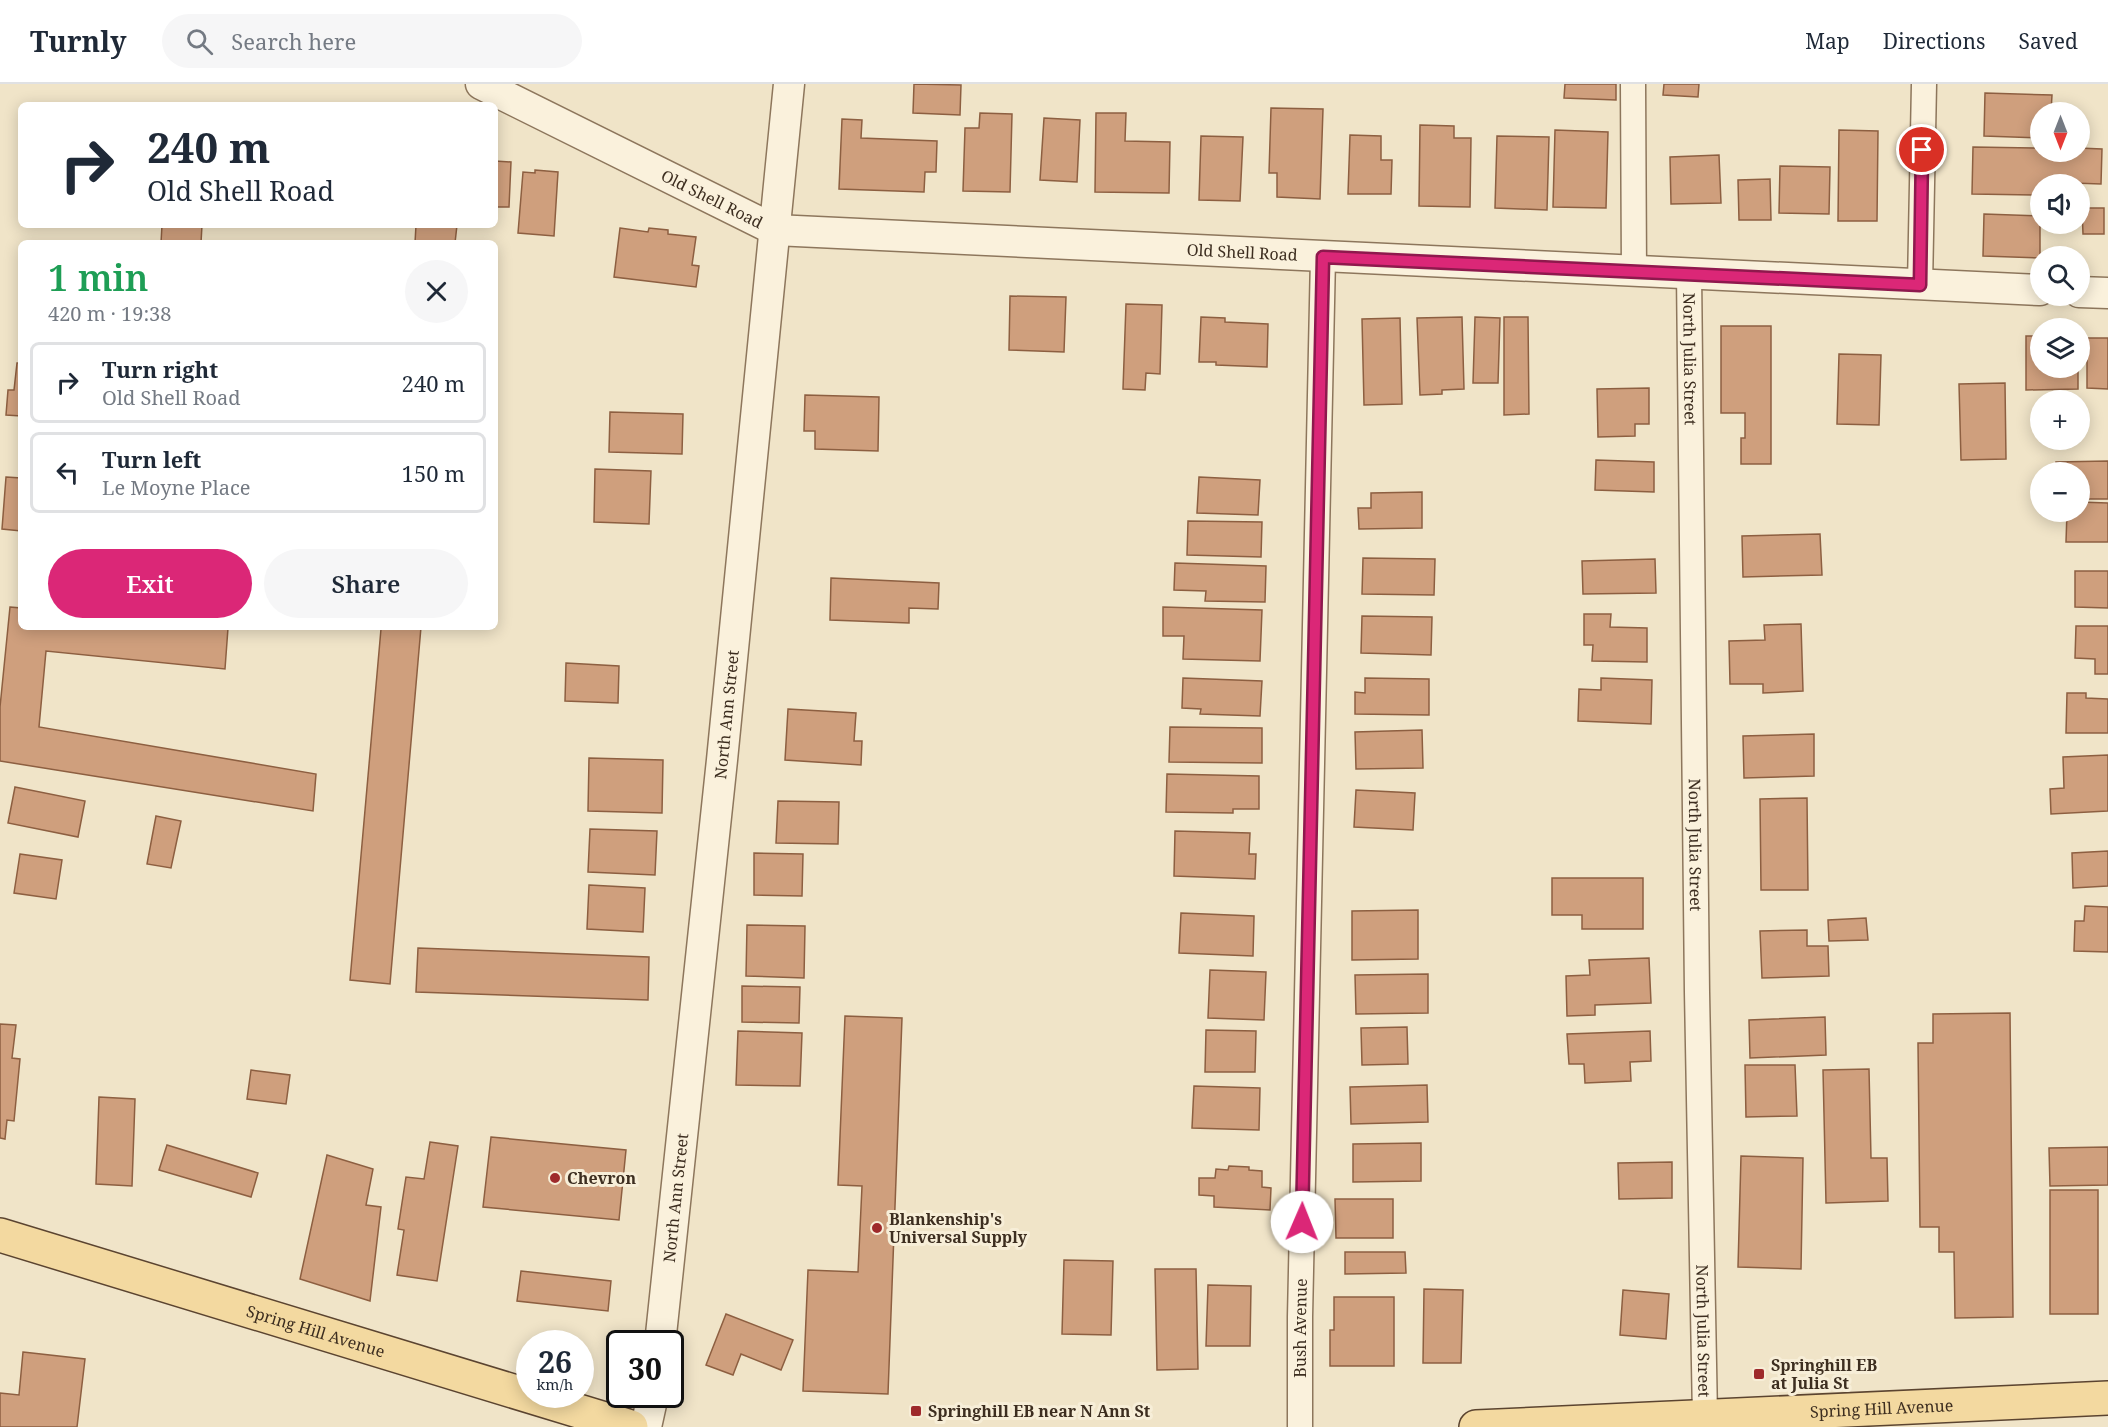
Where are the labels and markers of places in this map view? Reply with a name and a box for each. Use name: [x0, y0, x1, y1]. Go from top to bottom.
pin: [1896, 124, 1947, 175]
place label: Chevron: [567, 1167, 636, 1189]
marker: Chevron: [548, 1171, 562, 1185]
place label: Blankenship's Universal Supply: [889, 1208, 1028, 1248]
marker: Blankenship's Universal Supply: [870, 1221, 884, 1235]
place label: Springhill EB at Julia St: [1771, 1354, 1877, 1394]
marker: Springhill EB at Julia St: [1752, 1367, 1766, 1381]
place label: Springhill EB near N Ann St: [928, 1400, 1151, 1422]
marker: Springhill EB near N Ann St: [909, 1404, 923, 1418]

